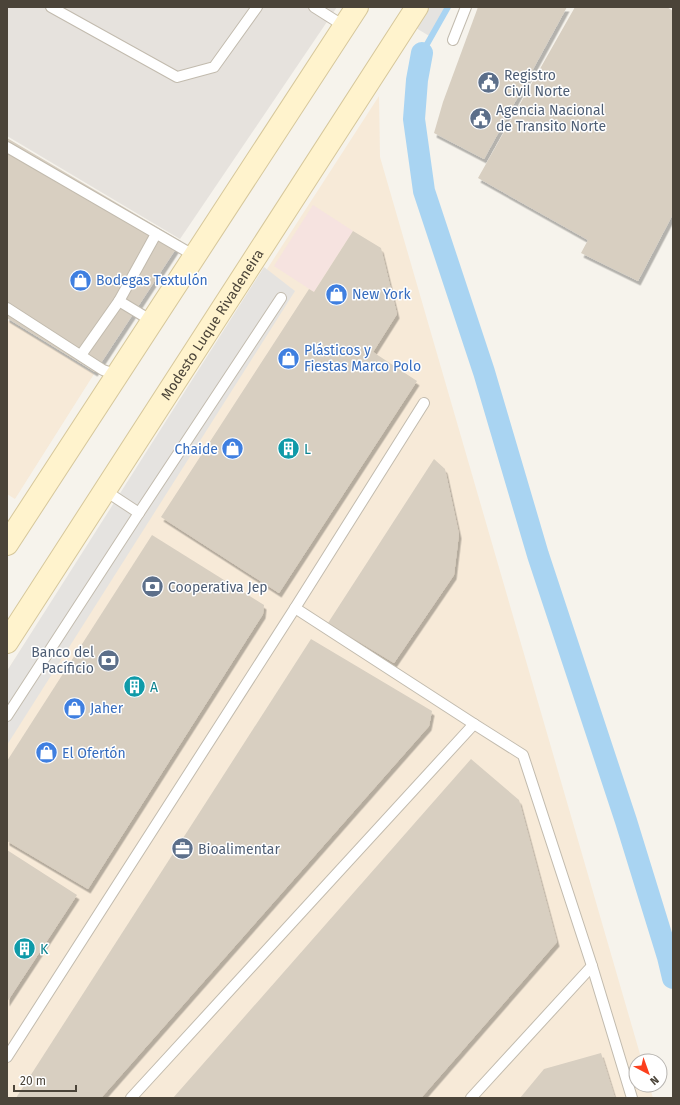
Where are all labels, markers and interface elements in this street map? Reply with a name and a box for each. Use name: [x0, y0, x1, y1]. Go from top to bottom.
place label: Registro Civil Norte: [504, 67, 570, 100]
public building icon: Registro Civil Norte: [475, 70, 501, 96]
place label: Agencia Nacional de Transito Norte: [496, 102, 606, 135]
public building icon: Agencia Nacional de Transito Norte: [468, 105, 494, 131]
street label: Modesto Luque Rivadeneira: [157, 246, 267, 403]
shop icon: Bodegas Textulón: [68, 267, 94, 293]
place label: Bodegas Textulón: [96, 272, 208, 289]
shop icon: New York: [323, 281, 349, 307]
place label: New York: [352, 286, 411, 303]
place label: Plásticos y Fiestas Marco Polo: [304, 342, 421, 375]
shop icon: Plásticos y Fiestas Marco Polo: [276, 345, 302, 371]
shop icon: Chaide: [220, 436, 246, 462]
building icon: L: [276, 436, 302, 462]
place label: Chaide: [175, 441, 218, 458]
place label: L: [304, 441, 311, 458]
bank icon: Cooperativa Jep: [140, 574, 166, 600]
place label: Cooperativa Jep: [168, 579, 268, 596]
place label: Banco del Pacíficio: [31, 644, 94, 677]
bank icon: Banco del Pacíficio: [96, 647, 122, 673]
building icon: A: [122, 674, 148, 700]
place label: A: [150, 679, 158, 696]
shop icon: Jaher: [61, 695, 87, 721]
place label: Jaher: [90, 700, 124, 717]
shop icon: El Ofertón: [34, 740, 60, 766]
place label: El Ofertón: [62, 745, 126, 762]
office icon: Bioalimentar: [170, 836, 196, 862]
place label: Bioalimentar: [198, 841, 280, 858]
building icon: K: [12, 936, 38, 962]
place label: K: [40, 941, 49, 958]
north arrow: [628, 1053, 668, 1093]
scale bar: [14, 1067, 76, 1093]
text: N: [647, 1073, 661, 1087]
text: 20 m: [20, 1074, 46, 1088]

